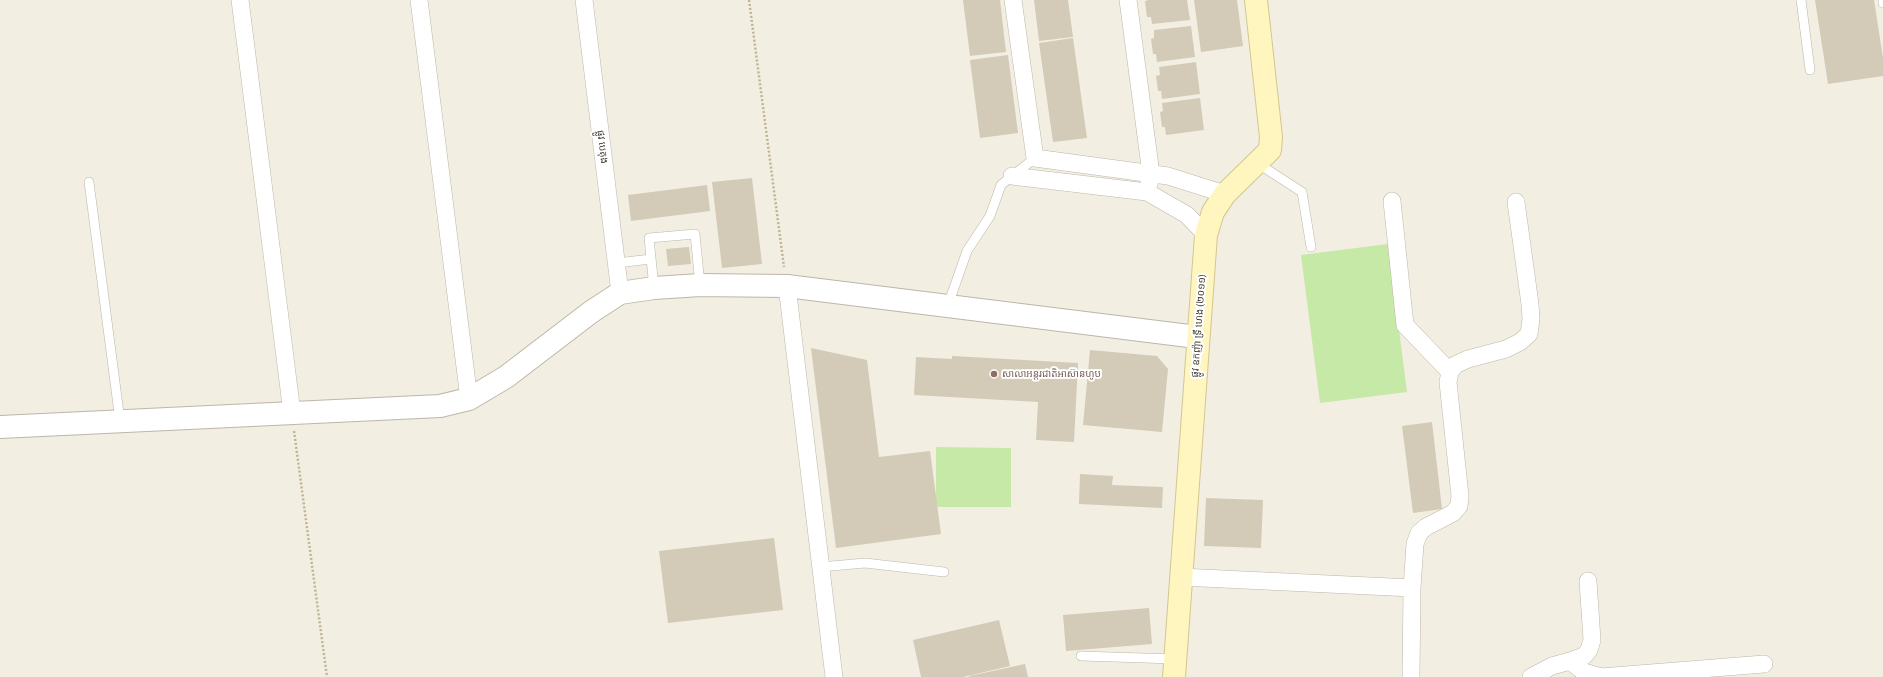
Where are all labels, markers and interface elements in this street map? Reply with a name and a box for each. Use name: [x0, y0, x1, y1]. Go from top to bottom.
street label: ផ្លូវ បេតុង: [594, 129, 610, 165]
street label: ផ្លូវ ឧកញ៉ា ទ្រី ហេង (២០១១): [1189, 274, 1209, 378]
place label: សាលាអន្ដរជាតិអាស៊ានហូប: [1002, 368, 1101, 380]
marker: សាលាអន្ដរជាតិអាស៊ានហូប: [989, 369, 999, 379]

